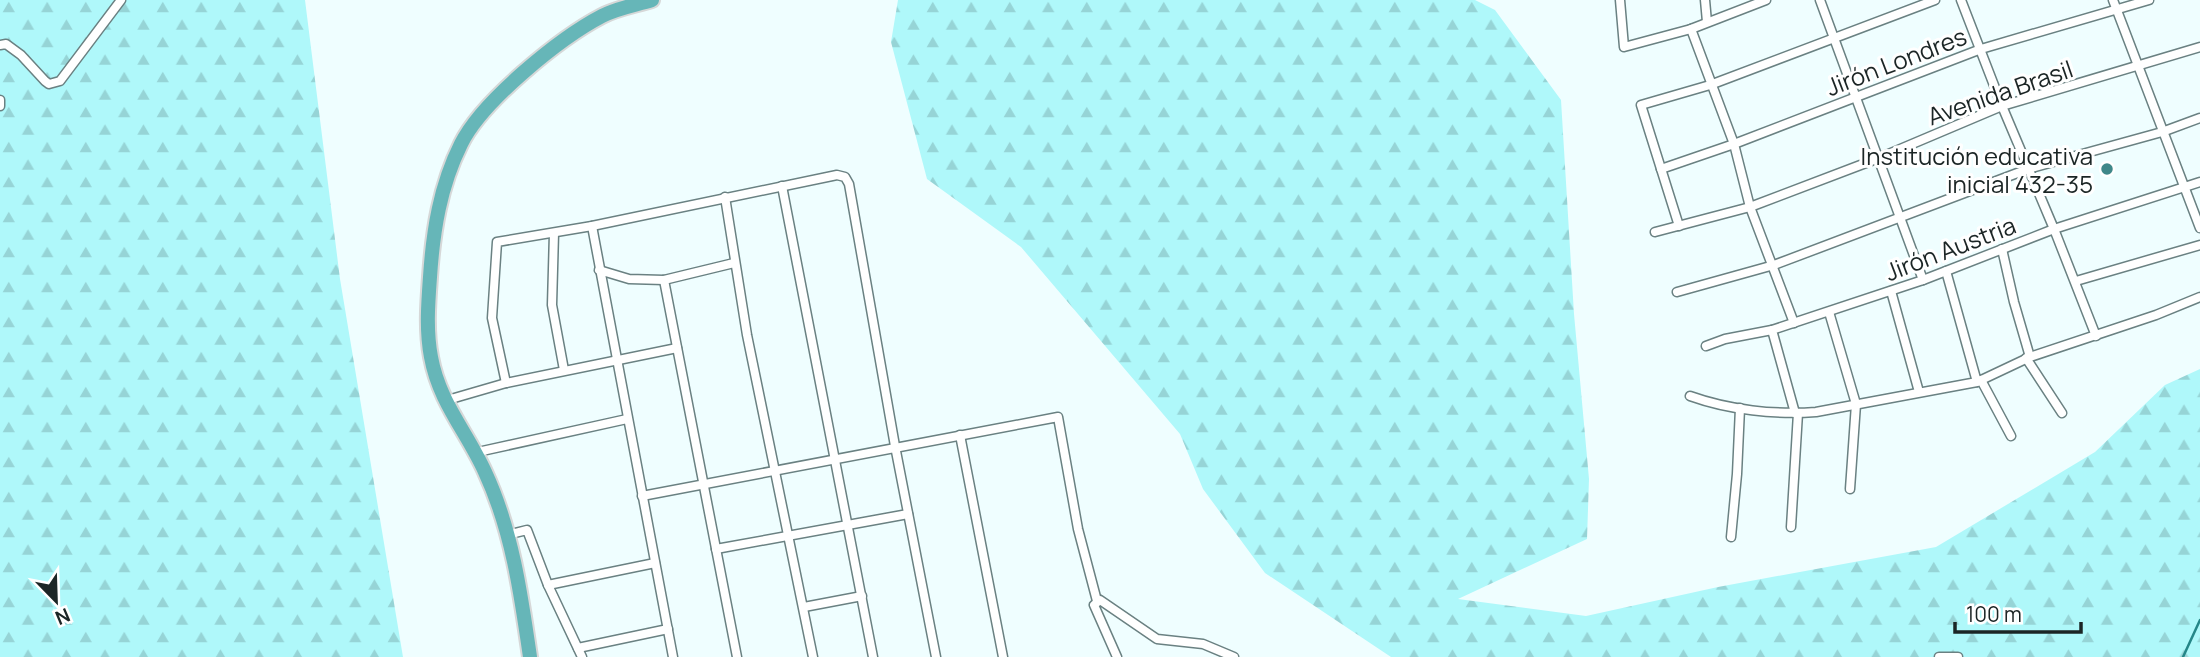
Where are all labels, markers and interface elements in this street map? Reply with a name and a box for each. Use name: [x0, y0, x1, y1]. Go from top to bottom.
street label: Jirón Londres: [1821, 19, 1971, 103]
street label: Avenida Brasil: [1923, 52, 2077, 132]
place label: Institución educativa inicial 432-35: [1861, 139, 2093, 200]
marker: Institución educativa inicial 432-35: [2099, 161, 2115, 177]
street label: Jirón Austria: [1880, 208, 2020, 288]
north arrow: [21, 566, 91, 636]
scale bar: [1955, 590, 2081, 634]
text: 100 m: [1966, 600, 2022, 628]
text: N: [51, 602, 74, 631]

